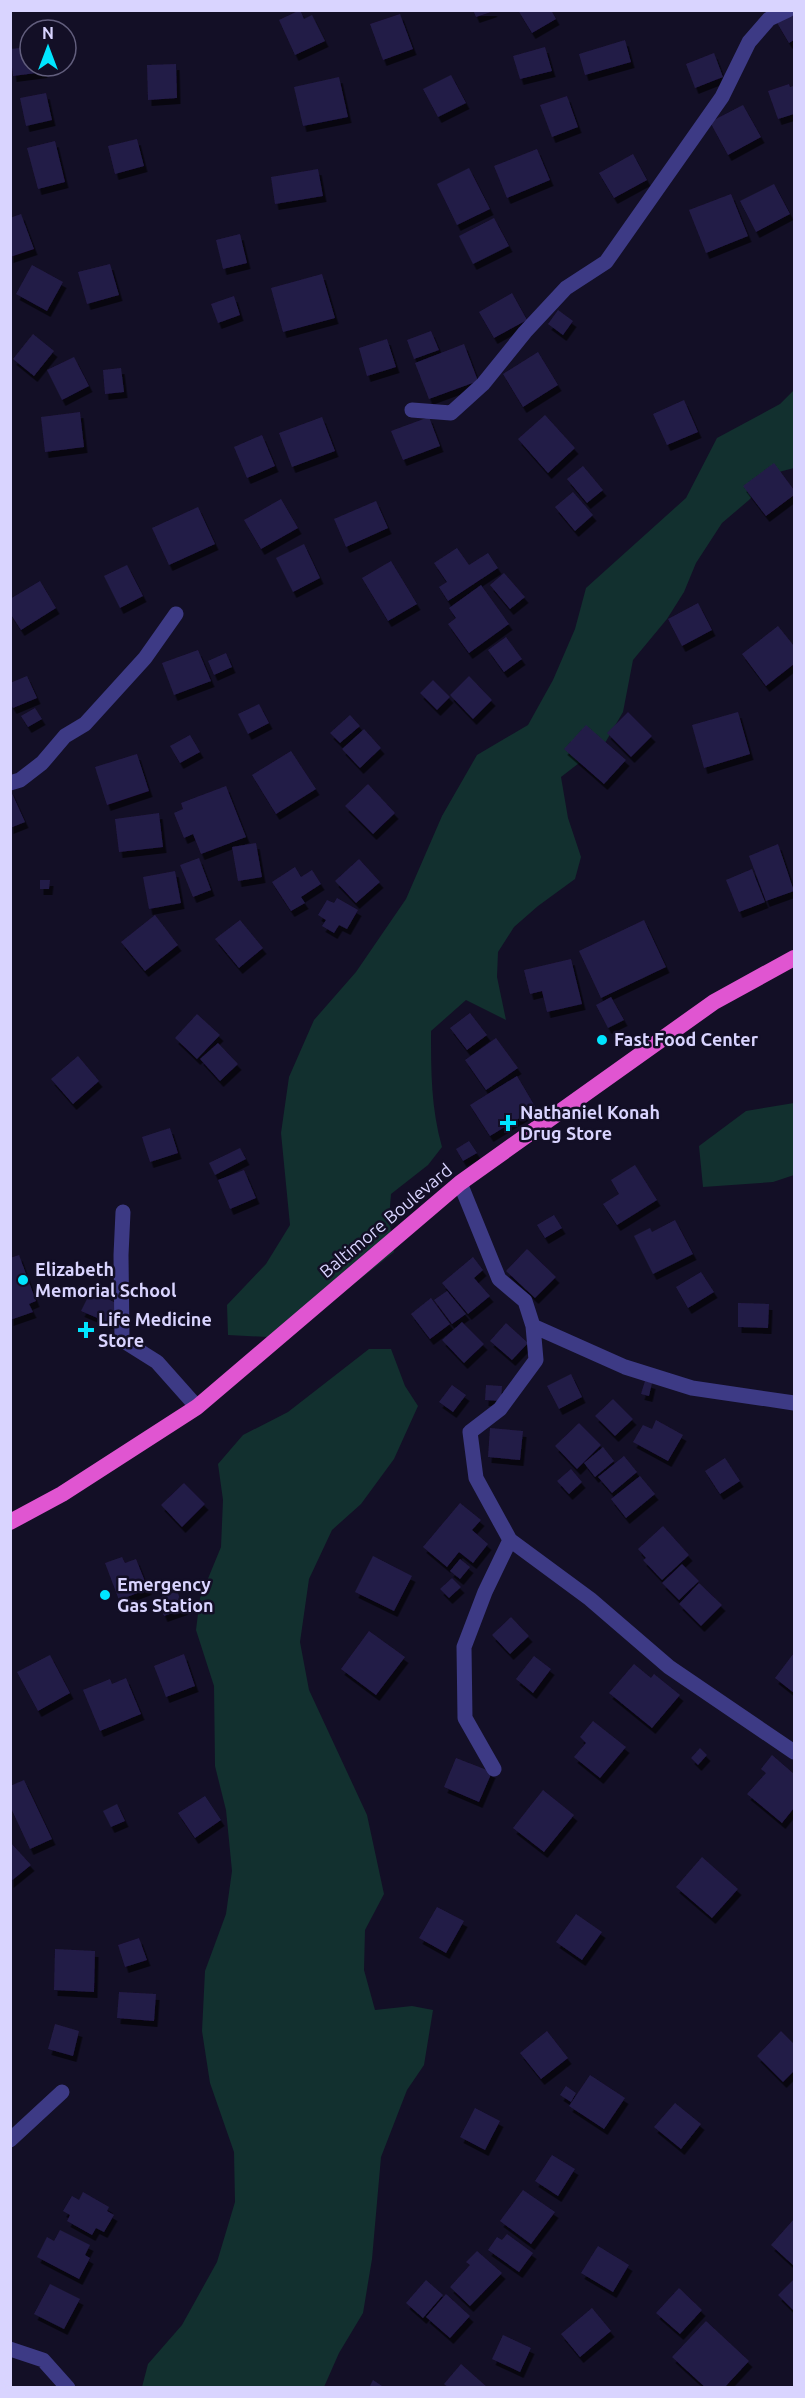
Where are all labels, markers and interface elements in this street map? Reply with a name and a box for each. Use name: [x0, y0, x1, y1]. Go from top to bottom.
north arrow: [18, 18, 78, 78]
text: N: [42, 24, 54, 42]
place label: Fast Food Center: [614, 1029, 759, 1049]
marker: Fast Food Center: [595, 1033, 609, 1047]
place label: Nathaniel Konah Drug Store: [520, 1102, 660, 1143]
marker: Nathaniel Konah Drug Store: [501, 1116, 515, 1130]
street label: Baltimore Boulevard: [315, 1159, 455, 1281]
place label: Elizabeth Memorial School: [35, 1259, 177, 1300]
marker: Elizabeth Memorial School: [16, 1273, 30, 1287]
place label: Life Medicine Store: [98, 1309, 212, 1350]
marker: Life Medicine Store: [79, 1323, 93, 1337]
place label: Emergency Gas Station: [117, 1574, 214, 1615]
marker: Emergency Gas Station: [98, 1588, 112, 1602]

